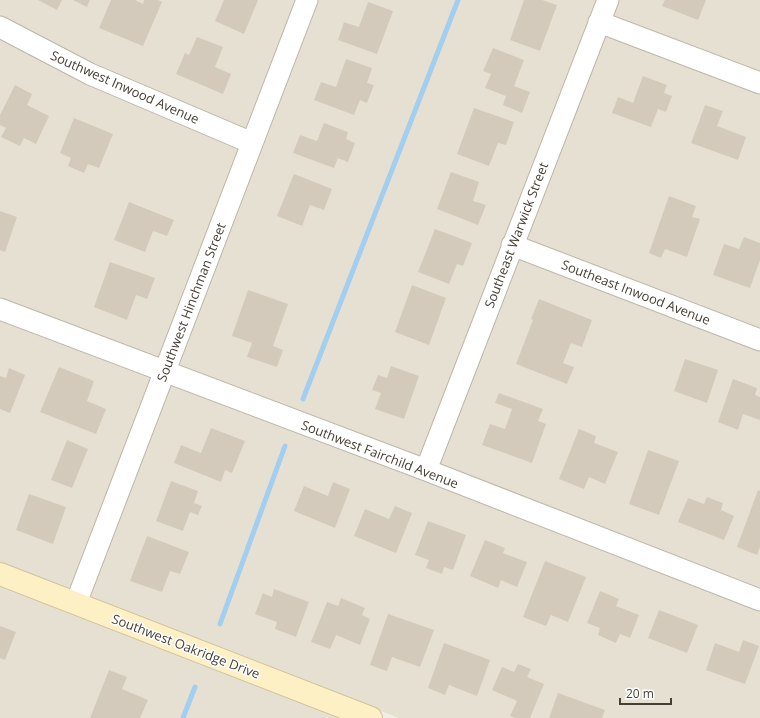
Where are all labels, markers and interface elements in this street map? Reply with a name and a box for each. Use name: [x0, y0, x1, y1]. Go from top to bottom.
street label: Southwest Inwood Avenue: [48, 46, 202, 128]
street label: Southeast Warwick Street: [480, 159, 552, 311]
street label: Southwest Hinchman Street: [152, 220, 230, 384]
street label: Southeast Inwood Avenue: [559, 255, 713, 329]
street label: Southwest Fairchild Avenue: [299, 416, 461, 492]
street label: Southwest Oakridge Drive: [109, 609, 263, 683]
scale bar: [620, 680, 671, 706]
text: 20 m: [626, 685, 654, 702]

